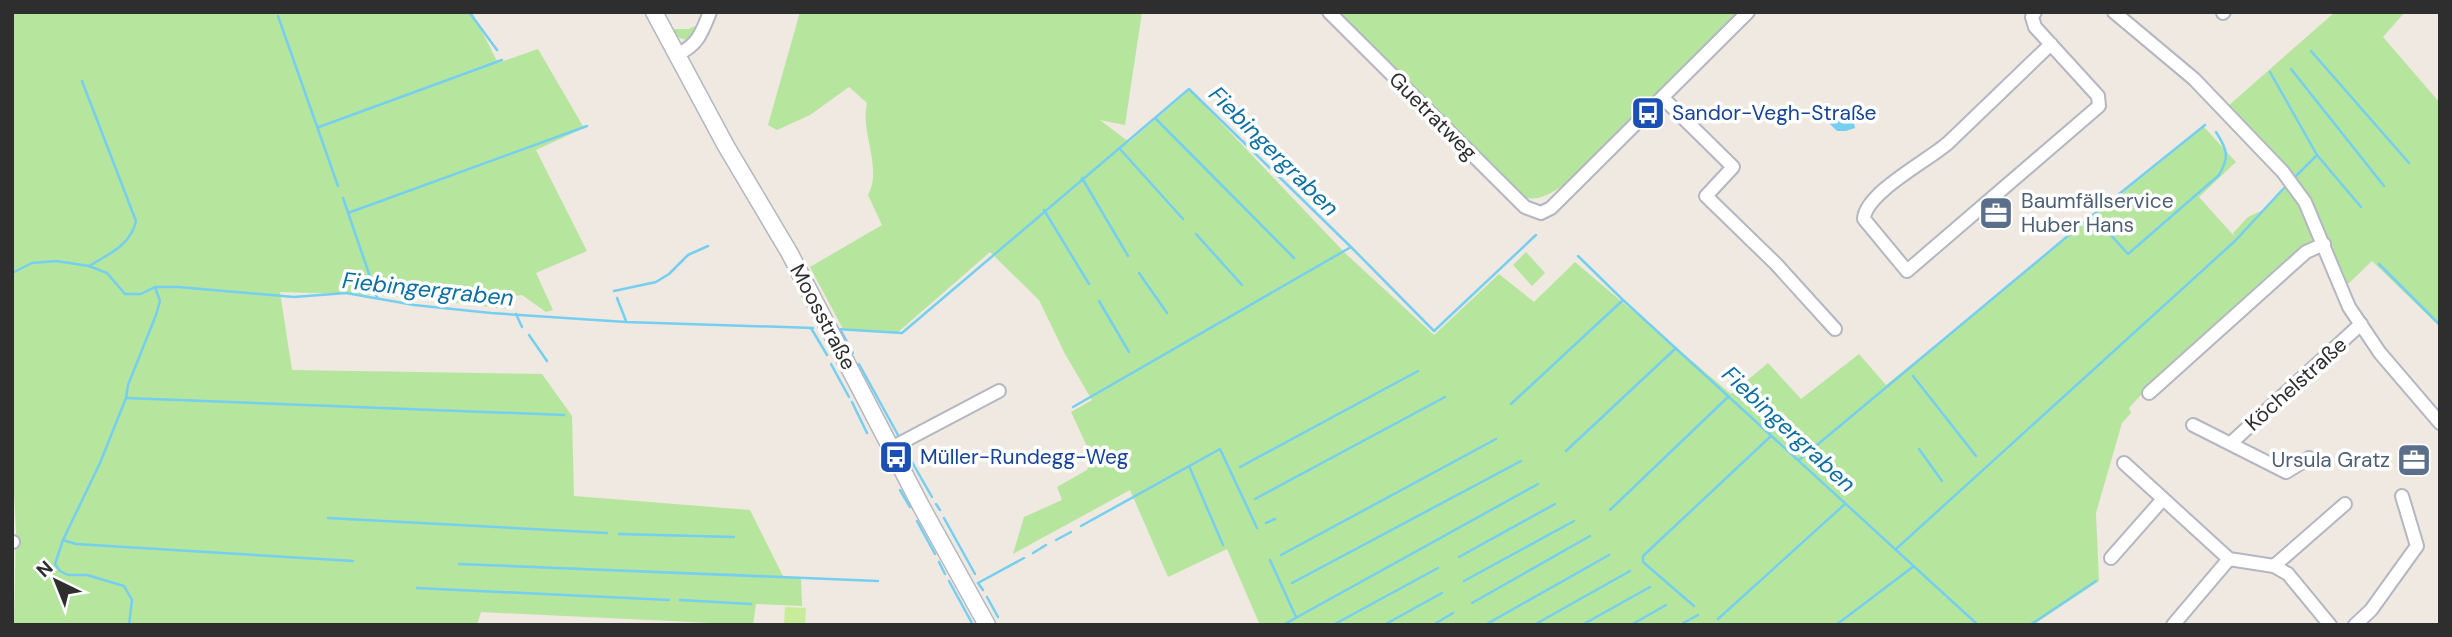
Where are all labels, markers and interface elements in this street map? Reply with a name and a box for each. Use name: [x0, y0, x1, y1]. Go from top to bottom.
street label: Guetratweg: [1383, 66, 1483, 166]
water label: Fiebingergraben: [1202, 79, 1346, 223]
bus stop icon: Sandor-Vegh-Straße: [1629, 94, 1667, 132]
place label: Sandor-Vegh-Straße: [1672, 99, 1876, 127]
place label: Baumfällservice Huber Hans: [2021, 187, 2174, 239]
office icon: Baumfällservice Huber Hans: [1977, 194, 2015, 232]
street label: Moosstraße: [783, 259, 863, 375]
water label: Fiebingergraben: [341, 265, 515, 313]
street label: Köchelstraße: [2239, 331, 2353, 437]
water label: Fiebingergraben: [1716, 359, 1862, 499]
bus stop icon: Müller-Rundegg-Weg: [877, 438, 915, 476]
office icon: Ursula Gratz: [2395, 441, 2433, 479]
place label: Müller-Rundegg-Weg: [920, 443, 1129, 471]
place label: Ursula Gratz: [2272, 446, 2390, 474]
north arrow: [21, 546, 91, 616]
text: N: [31, 555, 58, 583]

